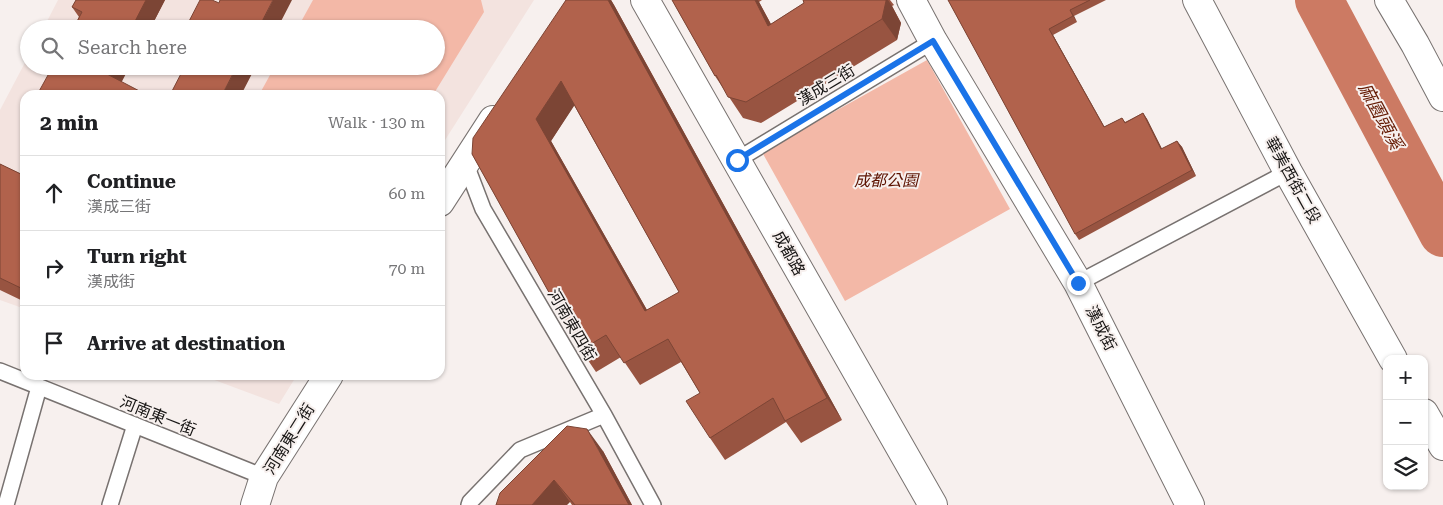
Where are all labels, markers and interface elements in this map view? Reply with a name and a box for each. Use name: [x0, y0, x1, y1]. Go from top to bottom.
search box: [20, 20, 445, 75]
icon: search: [38, 34, 66, 62]
text: Search here: [78, 36, 187, 59]
street label: 漢成三街: [794, 60, 858, 110]
water label: 麻園頭溪: [1355, 79, 1409, 155]
text: 2 min: [40, 111, 98, 135]
text: Walk · 130 m: [328, 113, 425, 132]
street label: 華美西街二段: [1261, 133, 1325, 227]
route start: [726, 149, 749, 172]
text: Continue: [87, 170, 176, 193]
park label: 成都公園: [854, 171, 920, 190]
icon: ahead: [40, 179, 68, 207]
text: 60 m: [388, 184, 425, 203]
text: 漢成三街: [87, 197, 151, 216]
street label: 成都路: [769, 227, 809, 279]
text: Turn right: [87, 245, 187, 268]
icon: right: [40, 254, 68, 282]
text: 70 m: [388, 259, 425, 278]
text: 漢成街: [87, 272, 135, 291]
route end: [1067, 272, 1090, 295]
street label: 河南東四街: [544, 286, 600, 364]
street label: 漢成街: [1082, 302, 1120, 354]
icon: arrive: [40, 329, 68, 357]
text: Arrive at destination: [87, 332, 285, 355]
map controls: [1383, 355, 1428, 490]
button: +: [1383, 355, 1428, 400]
street label: 河南東一街: [117, 392, 199, 440]
street label: 河南東二街: [260, 400, 318, 478]
button: −: [1383, 400, 1428, 445]
button: layers: [1383, 445, 1428, 490]

